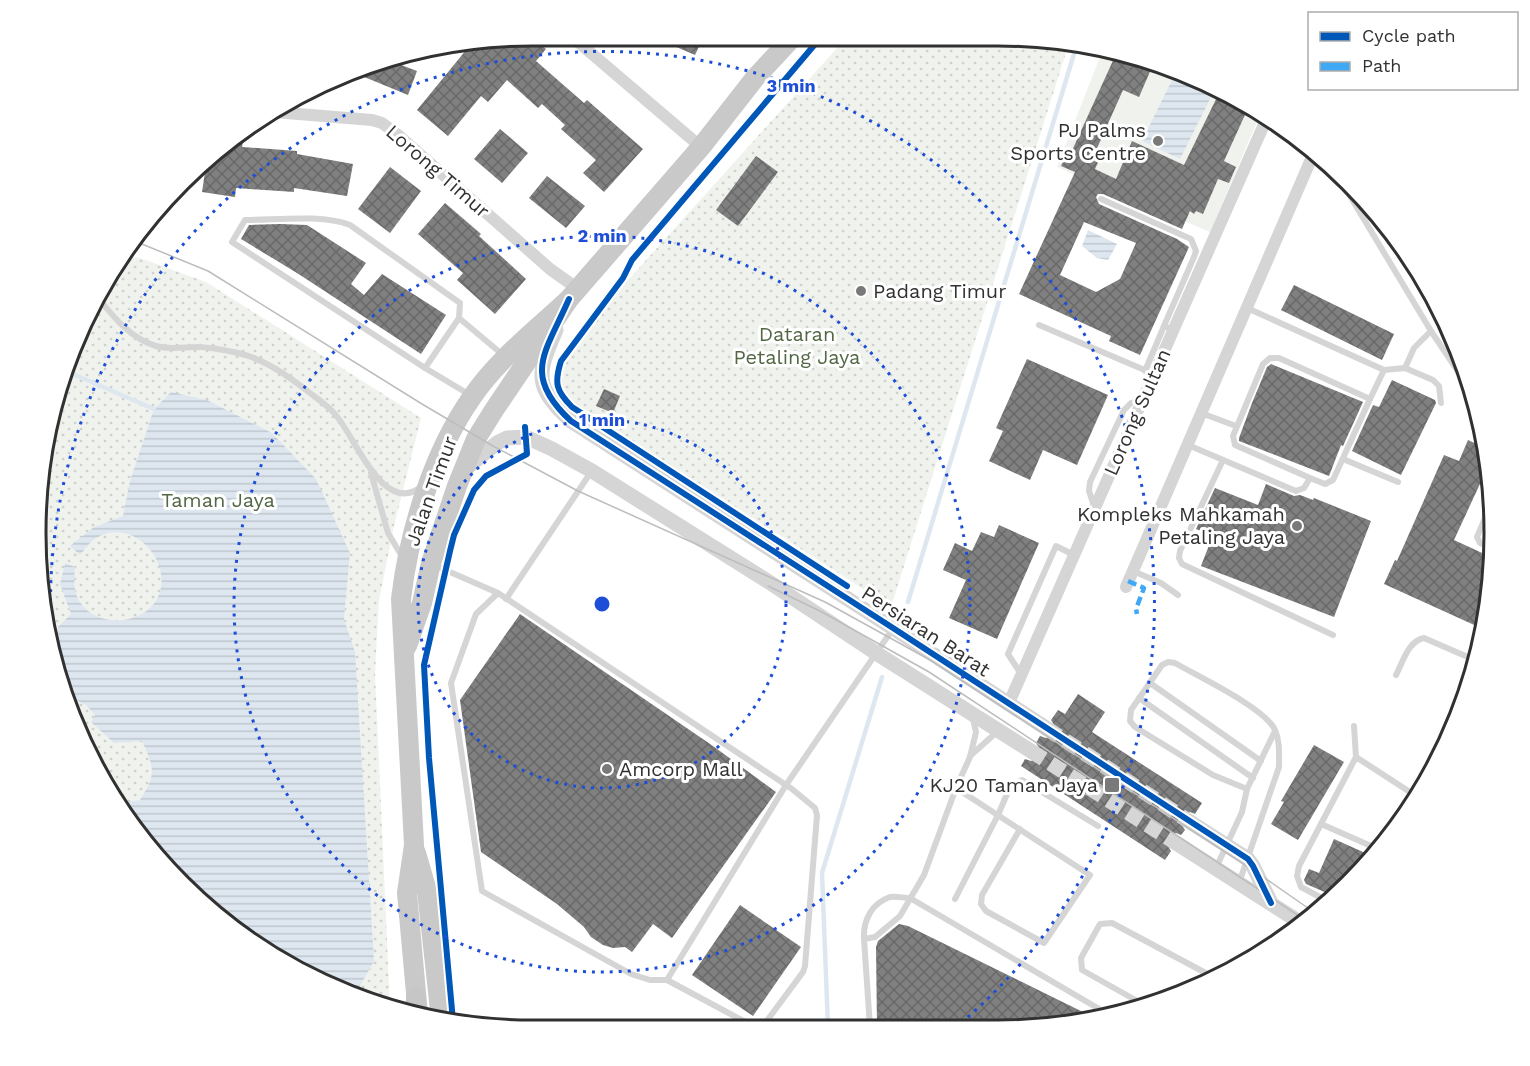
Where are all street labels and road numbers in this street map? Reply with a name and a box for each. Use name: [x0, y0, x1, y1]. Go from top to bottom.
street label: Lorong Timur: [381, 119, 495, 223]
street label: Lorong Sultan: [1098, 345, 1176, 479]
street label: Jalan Timur: [400, 433, 462, 549]
street label: Persiaran Barat: [857, 581, 995, 682]

